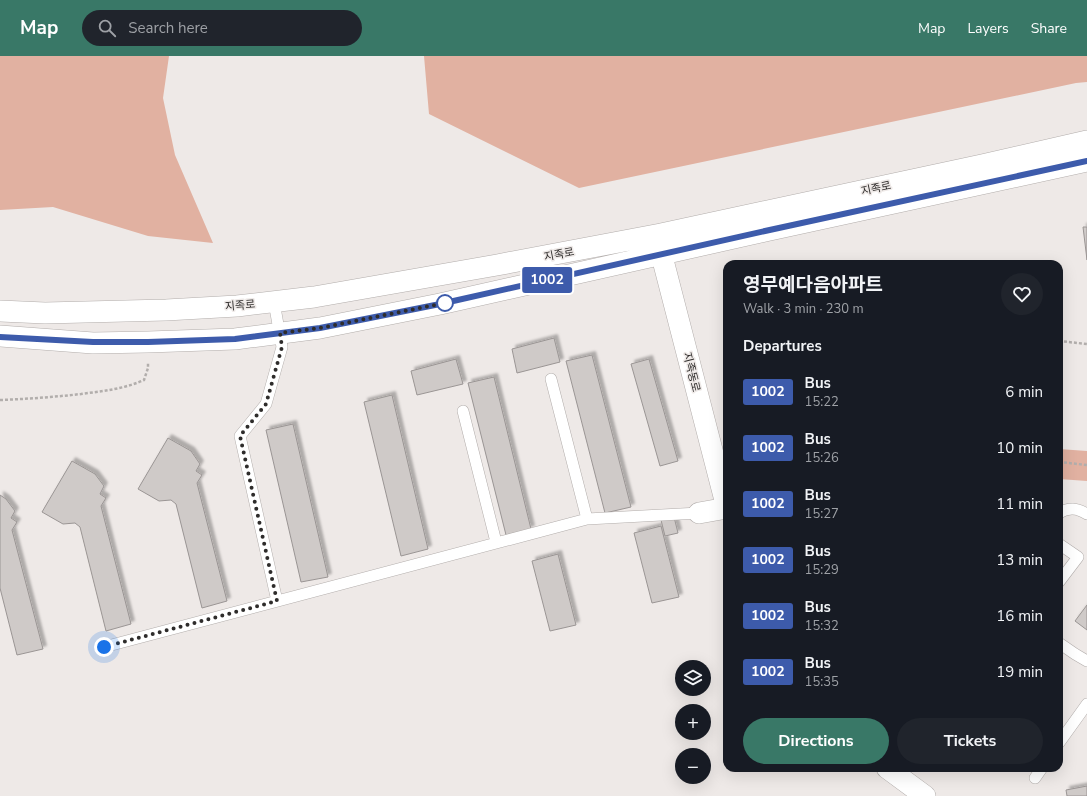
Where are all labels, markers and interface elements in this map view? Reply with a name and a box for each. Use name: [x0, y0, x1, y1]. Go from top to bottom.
search box: [82, 10, 362, 46]
text: Map: [20, 15, 58, 41]
icon: search: [96, 17, 118, 39]
text: Search here: [128, 18, 208, 38]
text: Map: [918, 19, 945, 38]
text: Layers: [967, 19, 1009, 38]
text: Share: [1031, 19, 1067, 38]
street label: 지족로: [860, 178, 893, 199]
street label: 지족로: [543, 244, 575, 265]
line badge: 1002: [519, 267, 575, 293]
text: 1002: [530, 270, 564, 289]
text: 영무예다음아파트: [743, 272, 883, 298]
button: heart: [1001, 273, 1043, 315]
unlabelled marker: [436, 294, 454, 312]
street label: 지족로: [224, 297, 256, 314]
text: Walk · 3 min · 230 m: [743, 300, 864, 318]
text: Departures: [743, 336, 822, 356]
street label: 지족동로: [679, 351, 704, 394]
text: Bus: [805, 373, 831, 393]
text: 1002: [751, 382, 785, 401]
text: 6 min: [1005, 382, 1043, 402]
text: 15:22: [805, 393, 839, 411]
text: Bus: [805, 429, 831, 449]
text: 1002: [751, 438, 785, 457]
text: 10 min: [996, 438, 1043, 458]
text: 15:26: [805, 449, 839, 467]
text: Bus: [805, 485, 831, 505]
text: 1002: [751, 494, 785, 513]
text: 11 min: [996, 494, 1043, 514]
text: 15:27: [805, 505, 839, 523]
text: Bus: [805, 541, 831, 561]
text: 1002: [751, 550, 785, 569]
text: 13 min: [996, 550, 1043, 570]
text: 15:29: [805, 561, 839, 579]
text: Bus: [805, 597, 831, 617]
text: 1002: [751, 606, 785, 625]
text: 16 min: [996, 606, 1043, 626]
text: 15:32: [805, 617, 839, 635]
your location: [94, 637, 114, 657]
text: Bus: [805, 653, 831, 673]
map controls: [675, 660, 711, 784]
button: layers: [675, 660, 711, 696]
text: 1002: [751, 662, 785, 681]
text: 19 min: [996, 662, 1043, 682]
text: 15:35: [805, 673, 839, 691]
button: +: [675, 704, 711, 740]
button: Directions: [743, 718, 889, 764]
button: Tickets: [897, 718, 1043, 764]
button: −: [675, 748, 711, 784]

